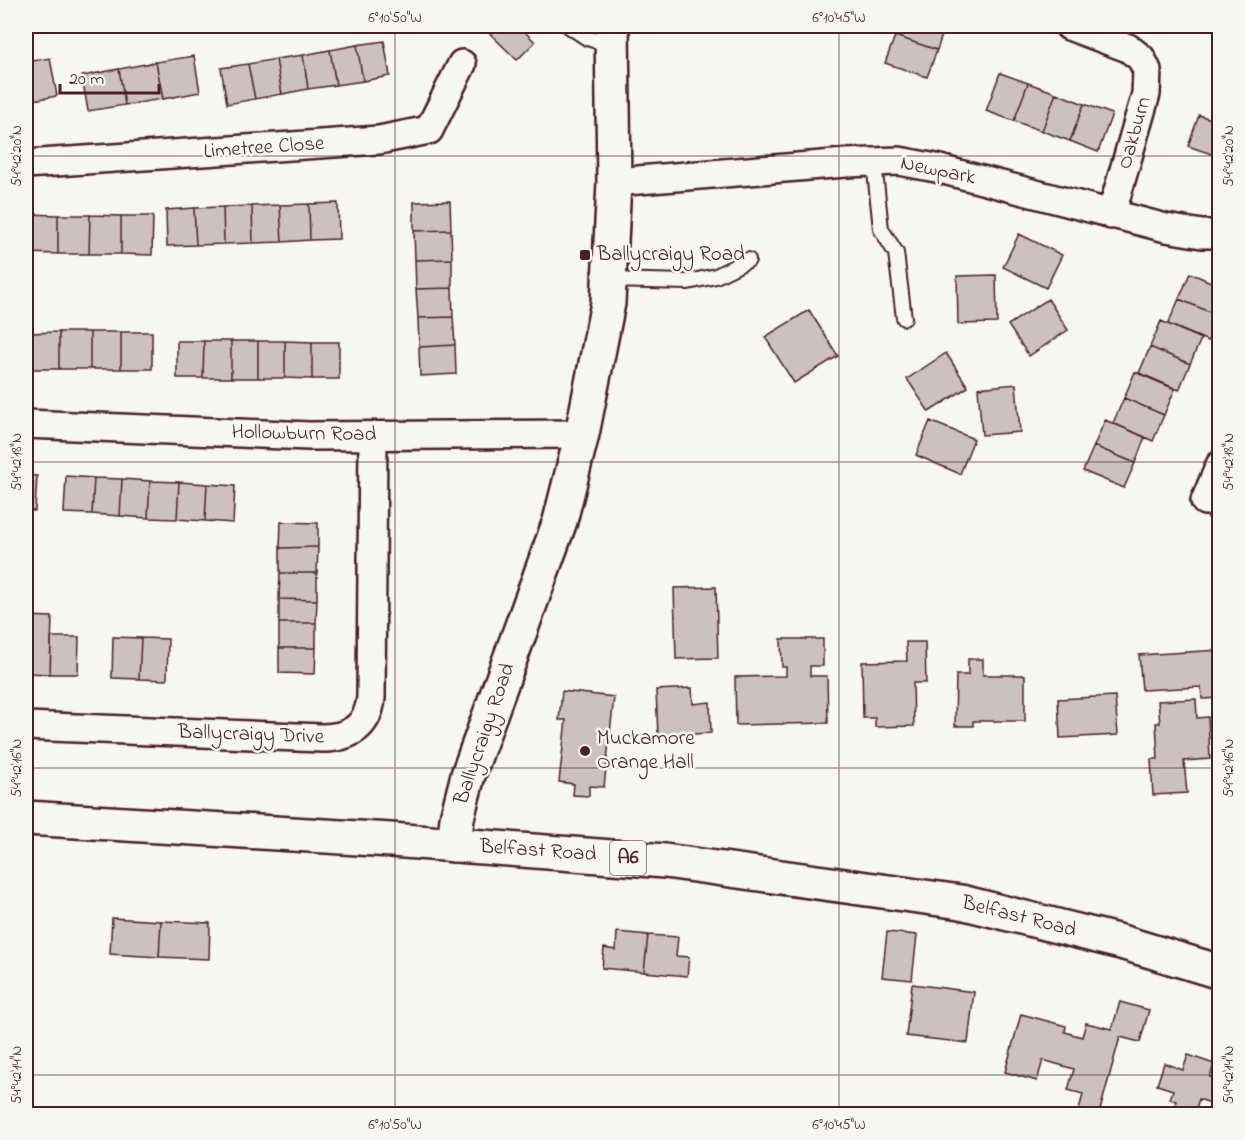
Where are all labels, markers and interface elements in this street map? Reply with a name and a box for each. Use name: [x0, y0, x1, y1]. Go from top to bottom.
text: 6°10'50"W: [368, 7, 422, 29]
text: 6°10'45"W: [812, 7, 866, 29]
scale bar: [60, 57, 159, 95]
text: 20 m: [69, 67, 104, 93]
street label: Oakburn: [1110, 93, 1160, 173]
text: 54°42'20"N: [6, 125, 28, 187]
text: 54°42'20"N: [1218, 125, 1240, 187]
street label: Limetree Close: [203, 129, 326, 167]
street label: Newpark: [898, 148, 979, 194]
place label: Ballycraigy Road: [596, 240, 745, 272]
marker: Ballycraigy Road: [578, 248, 592, 262]
street label: Hollowburn Road: [231, 418, 377, 450]
text: 54°42'18"N: [6, 433, 28, 491]
text: 54°42'18"N: [1218, 433, 1240, 491]
street label: Ballycraigy Road: [446, 659, 525, 810]
street label: Ballycraigy Drive: [176, 717, 325, 755]
place label: Muckamore Orange Hall: [597, 724, 695, 780]
text: 54°42'16"N: [6, 739, 28, 798]
text: 54°42'16"N: [1218, 739, 1240, 798]
marker: Muckamore Orange Hall: [578, 744, 592, 758]
street label: Belfast Road: [478, 832, 598, 870]
road number: A6: [610, 841, 646, 875]
street label: Belfast Road: [958, 888, 1079, 946]
text: 54°42'14"N: [6, 1046, 28, 1104]
text: 54°42'14"N: [1218, 1046, 1240, 1104]
text: 6°10'50"W: [368, 1114, 422, 1136]
text: 6°10'45"W: [812, 1114, 866, 1136]

